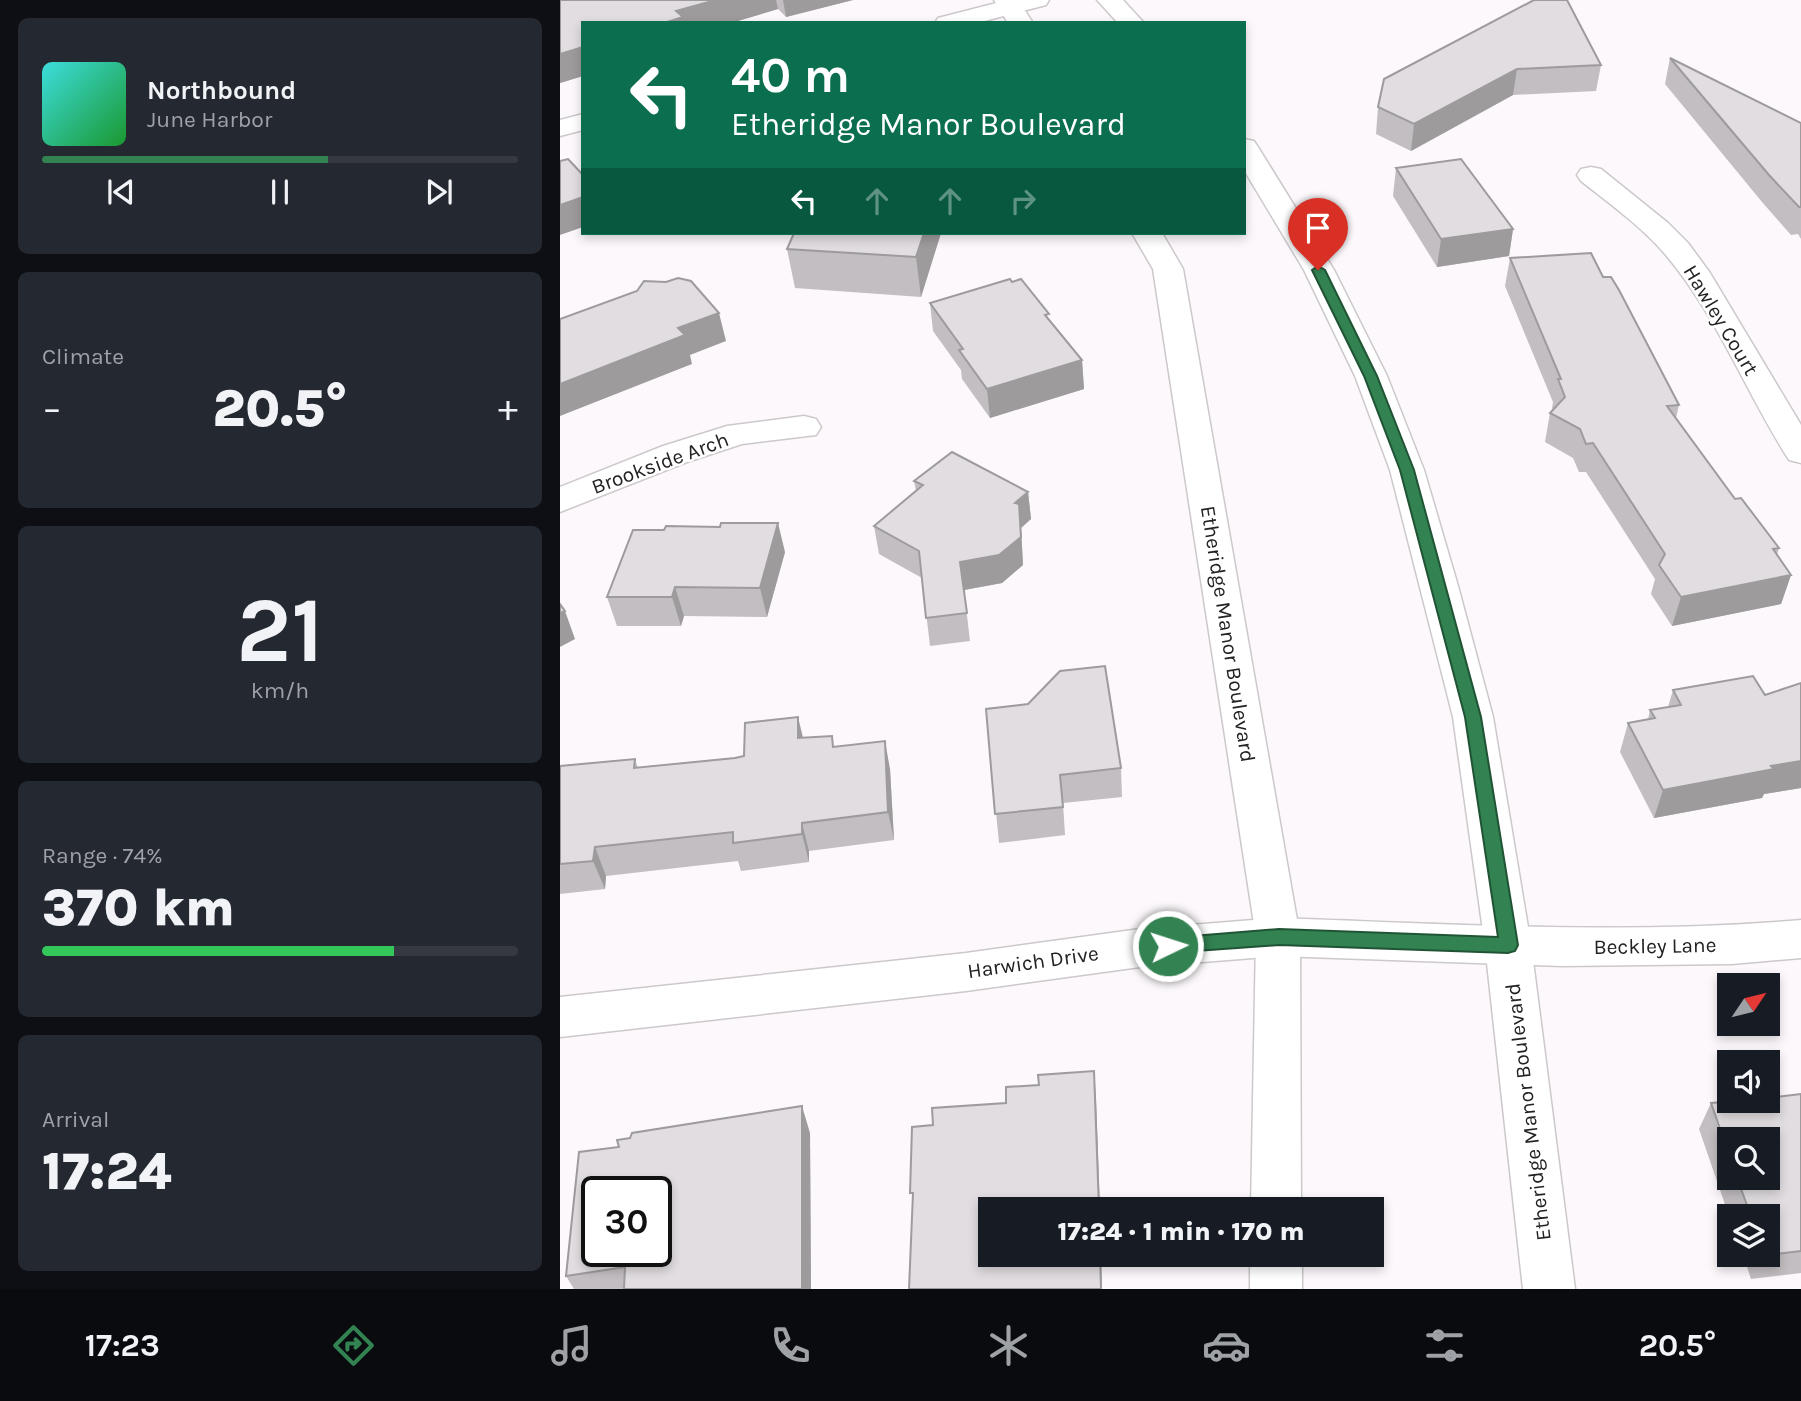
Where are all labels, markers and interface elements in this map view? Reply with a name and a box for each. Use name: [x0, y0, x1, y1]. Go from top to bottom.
text: 40 m: [731, 47, 850, 104]
icon: left: [616, 49, 707, 140]
text: Northbound: [147, 75, 296, 106]
text: June Harbor: [147, 106, 272, 133]
text: Etheridge Manor Boulevard: [731, 106, 1126, 143]
icon: previous: [102, 173, 140, 211]
icon: pause: [261, 173, 299, 211]
icon: next: [420, 173, 458, 211]
icon: left: [785, 182, 823, 220]
icon: ahead: [858, 182, 896, 220]
icon: ahead: [931, 182, 969, 220]
icon: right: [1004, 182, 1042, 220]
pin: [1288, 198, 1348, 270]
icon: arrive: [1299, 209, 1337, 247]
street label: Hawley Court: [1679, 260, 1763, 380]
text: Climate: [42, 343, 124, 370]
text: 20.5°: [212, 378, 348, 439]
text: −: [42, 386, 62, 431]
text: +: [498, 386, 518, 431]
street label: Brookside Arch: [588, 427, 732, 499]
street label: Etheridge Manor Boulevard: [1196, 504, 1260, 764]
text: 21: [236, 578, 324, 684]
text: km/h: [251, 677, 309, 704]
text: Range · 74%: [42, 842, 163, 869]
text: 370 km: [42, 877, 235, 938]
position arrow: [1131, 909, 1205, 983]
street label: Beckley Lane: [1593, 933, 1717, 959]
street label: Harwich Drive: [966, 941, 1100, 983]
north arrow: [1717, 973, 1780, 1036]
map controls: [1717, 973, 1780, 1267]
street label: Etheridge Manor Boulevard: [1500, 982, 1556, 1242]
button: sound: [1717, 1050, 1780, 1113]
text: Arrival: [42, 1106, 109, 1133]
button: search: [1717, 1127, 1780, 1190]
text: 17:24: [42, 1141, 171, 1202]
speed limit sign: 30: [581, 1176, 672, 1267]
button: layers: [1717, 1204, 1780, 1267]
text: 17:24 · 1 min · 170 m: [1057, 1216, 1305, 1247]
icon: directions: [329, 1321, 378, 1370]
icon: music: [547, 1321, 596, 1370]
icon: phone: [766, 1321, 815, 1370]
icon: climate: [984, 1321, 1033, 1370]
icon: car: [1202, 1321, 1251, 1370]
icon: filters: [1420, 1321, 1469, 1370]
text: 17:23: [85, 1327, 160, 1364]
text: 20.5°: [1639, 1327, 1716, 1364]

